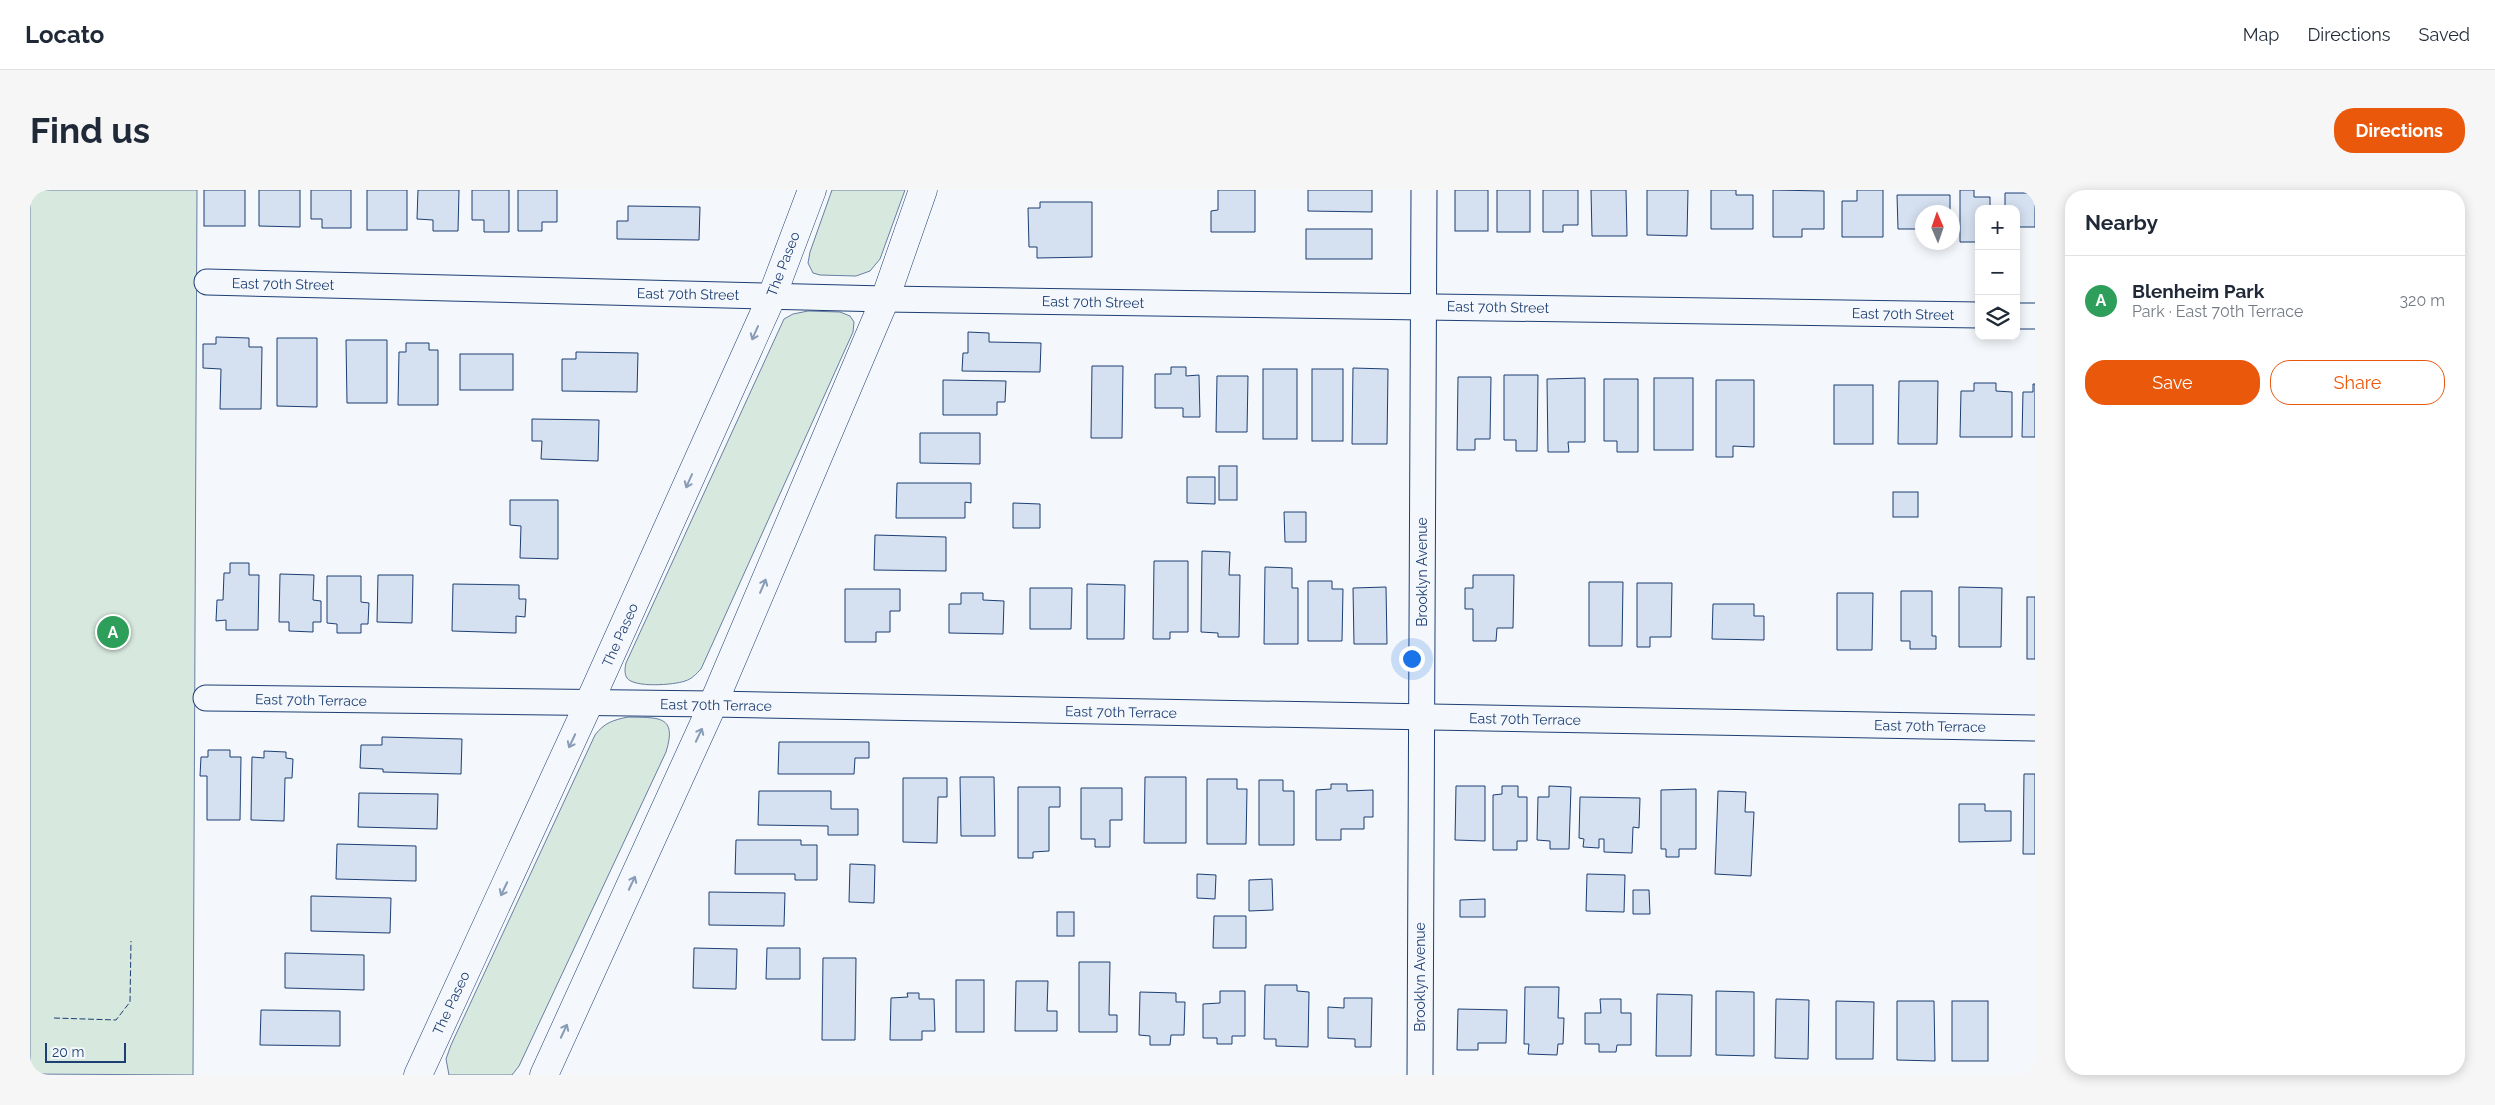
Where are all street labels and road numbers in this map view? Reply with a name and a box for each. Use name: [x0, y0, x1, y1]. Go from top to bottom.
street label: The Paseo: [763, 229, 803, 299]
street label: East 70th Street: [232, 275, 335, 293]
street label: East 70th Street: [637, 285, 740, 303]
street label: East 70th Street: [1042, 293, 1145, 311]
street label: East 70th Street: [1447, 298, 1550, 316]
street label: East 70th Street: [1852, 305, 1955, 323]
street label: Brooklyn Avenue: [1414, 517, 1430, 627]
street label: The Paseo: [599, 601, 641, 669]
street label: East 70th Terrace: [255, 691, 367, 709]
street label: East 70th Terrace: [660, 696, 772, 714]
street label: East 70th Terrace: [1065, 703, 1177, 721]
street label: East 70th Terrace: [1469, 710, 1581, 728]
street label: East 70th Terrace: [1874, 717, 1986, 735]
street label: Brooklyn Avenue: [1412, 922, 1428, 1032]
street label: The Paseo: [429, 969, 473, 1037]

